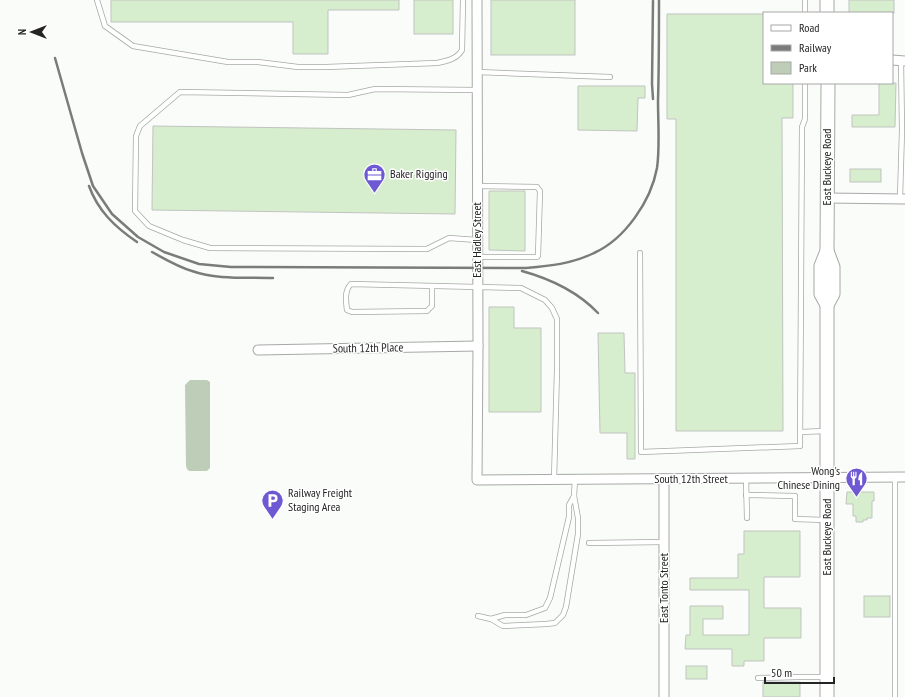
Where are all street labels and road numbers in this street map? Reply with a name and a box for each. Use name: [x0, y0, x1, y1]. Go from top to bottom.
street label: East Buckeye Road: [819, 129, 834, 205]
street label: East Hadley Street: [469, 202, 484, 278]
street label: South 12th Place: [333, 339, 403, 356]
street label: South 12th Street: [654, 471, 728, 486]
street label: East Buckeye Road: [819, 499, 834, 575]
street label: East Tonto Street: [656, 552, 671, 623]

